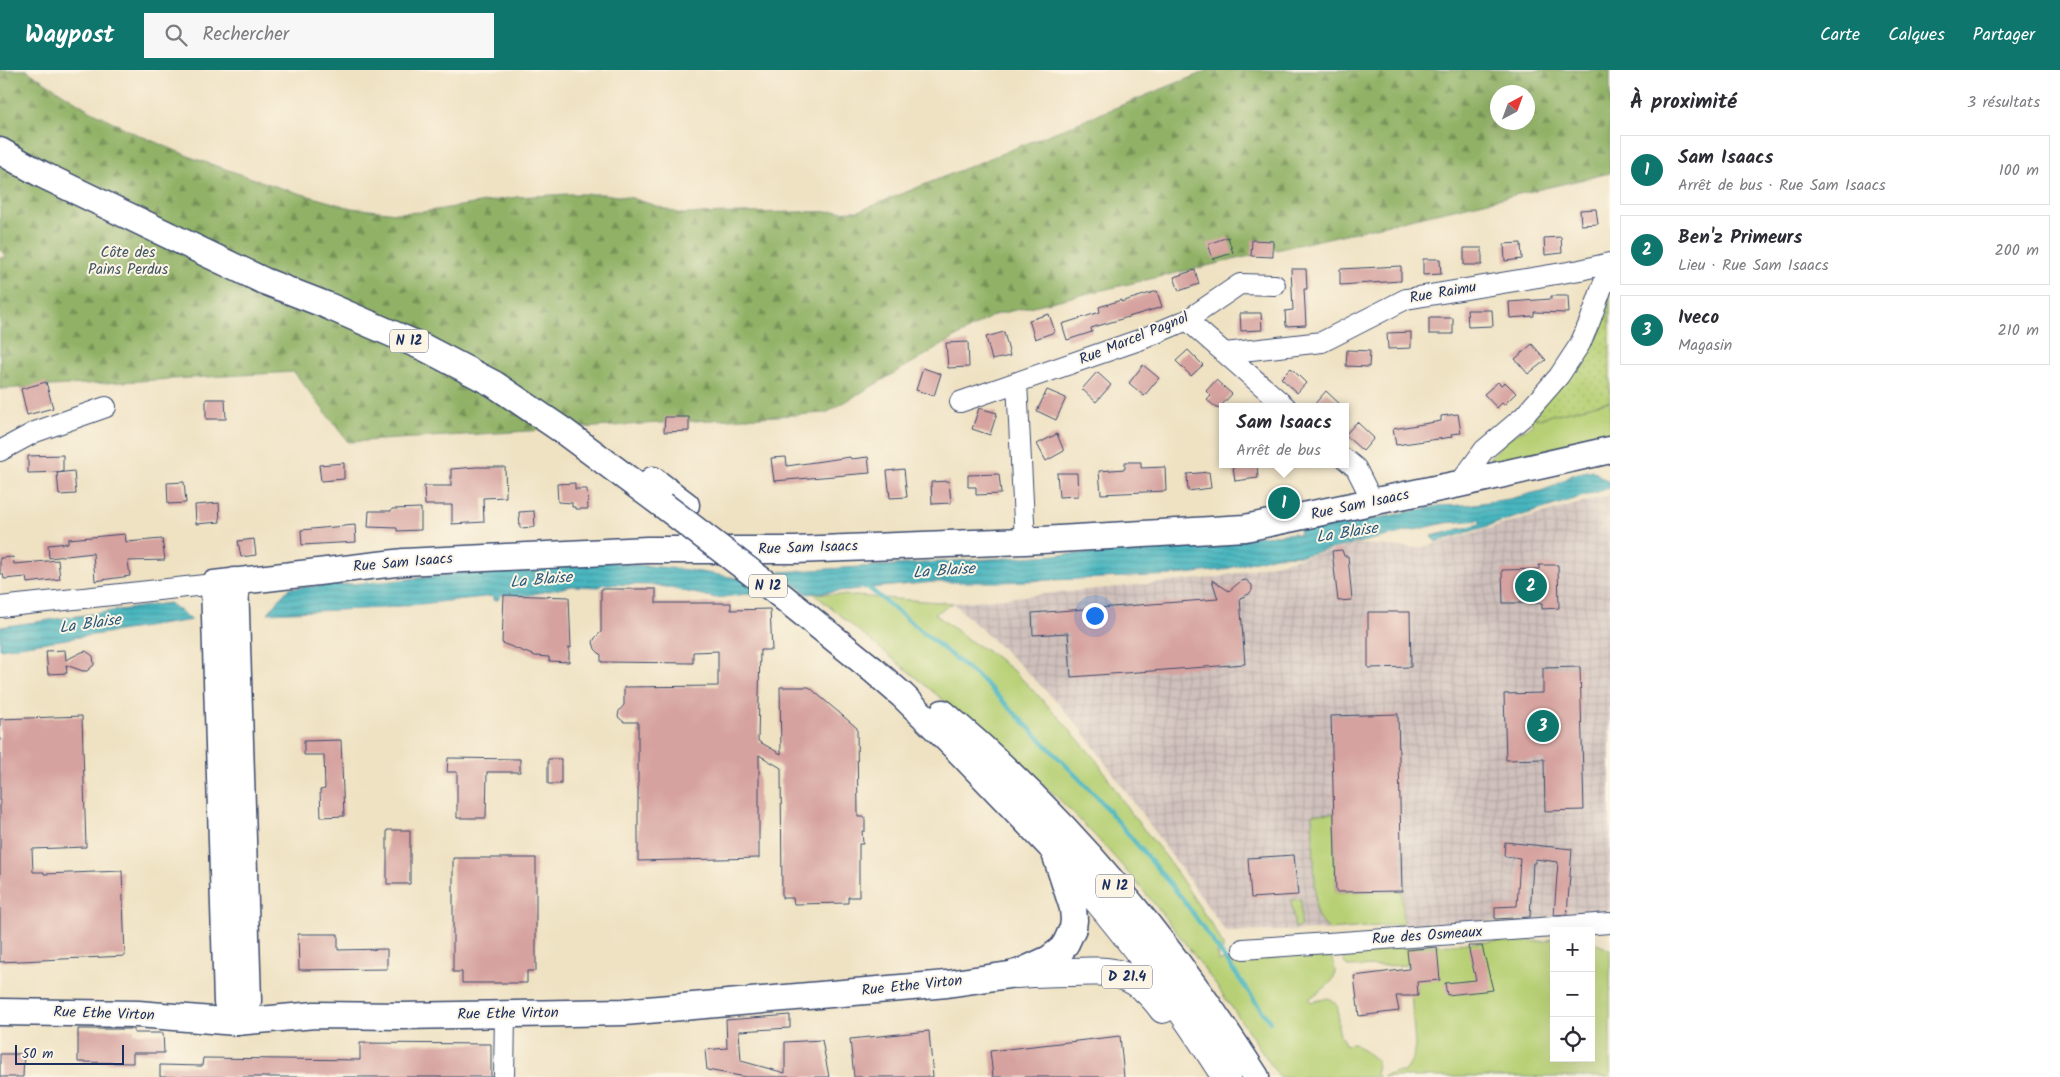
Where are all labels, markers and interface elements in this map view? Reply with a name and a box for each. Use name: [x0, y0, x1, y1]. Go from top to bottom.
search box: [144, 13, 494, 58]
text: Waypost: [25, 16, 114, 55]
text: Rechercher: [202, 20, 289, 50]
icon: search: [162, 21, 190, 49]
text: Carte: [1820, 21, 1860, 50]
text: Calques: [1888, 21, 1945, 50]
text: Partager: [1973, 21, 2035, 50]
north arrow: [1490, 85, 1535, 130]
text: À proximité: [1630, 86, 1737, 119]
text: 3 résultats: [1967, 90, 2040, 115]
text: Sam Isaacs: [1678, 143, 1773, 173]
text: 1: [1645, 158, 1649, 183]
text: 100 m: [1999, 158, 2039, 183]
text: Arrêt de bus · Rue Sam Isaacs: [1678, 173, 1886, 198]
text: Ben'z Primeurs: [1678, 223, 1802, 253]
text: 2: [1642, 238, 1652, 263]
text: 200 m: [1995, 238, 2039, 263]
park label: Côte des Pains Perdus: [88, 241, 169, 282]
text: Lieu · Rue Sam Isaacs: [1678, 253, 1829, 278]
street label: Rue Raimu: [1408, 275, 1478, 311]
text: Iveco: [1678, 303, 1719, 333]
street label: Rue Marcel Pagnol: [1076, 306, 1193, 372]
text: 3: [1643, 318, 1651, 343]
text: 210 m: [1998, 318, 2039, 343]
road number: N 12: [390, 330, 428, 352]
text: Magasin: [1678, 333, 1732, 358]
popup: [1219, 403, 1349, 468]
text: Sam Isaacs: [1236, 408, 1332, 438]
text: Arrêt de bus: [1236, 438, 1321, 463]
street label: Rue Sam Isaacs: [1309, 483, 1412, 527]
pin: 1: [1268, 484, 1300, 522]
water label: La Blaise: [1314, 516, 1381, 550]
street label: Rue Sam Isaacs: [758, 534, 859, 562]
street label: Rue Sam Isaacs: [352, 547, 454, 579]
water label: La Blaise: [912, 556, 978, 586]
water label: La Blaise: [509, 565, 575, 595]
pin: 2: [1515, 567, 1547, 605]
road number: N 12: [749, 574, 787, 598]
your location: [1082, 603, 1108, 629]
water label: La Blaise: [58, 607, 124, 641]
pin: 3: [1527, 707, 1559, 745]
road number: N 12: [1096, 874, 1134, 898]
street label: Rue des Osmeaux: [1371, 920, 1483, 952]
map controls: [1550, 927, 1595, 1062]
button: +: [1550, 927, 1595, 972]
road number: D 21.4: [1102, 966, 1152, 989]
street label: Rue Ethe Virton: [860, 969, 964, 1003]
button: −: [1550, 972, 1595, 1017]
street label: Rue Ethe Virton: [53, 1000, 155, 1028]
street label: Rue Ethe Virton: [457, 1001, 559, 1027]
button: locate: [1550, 1017, 1595, 1062]
scale bar: [15, 1042, 124, 1065]
text: 50 m: [22, 1043, 53, 1065]

